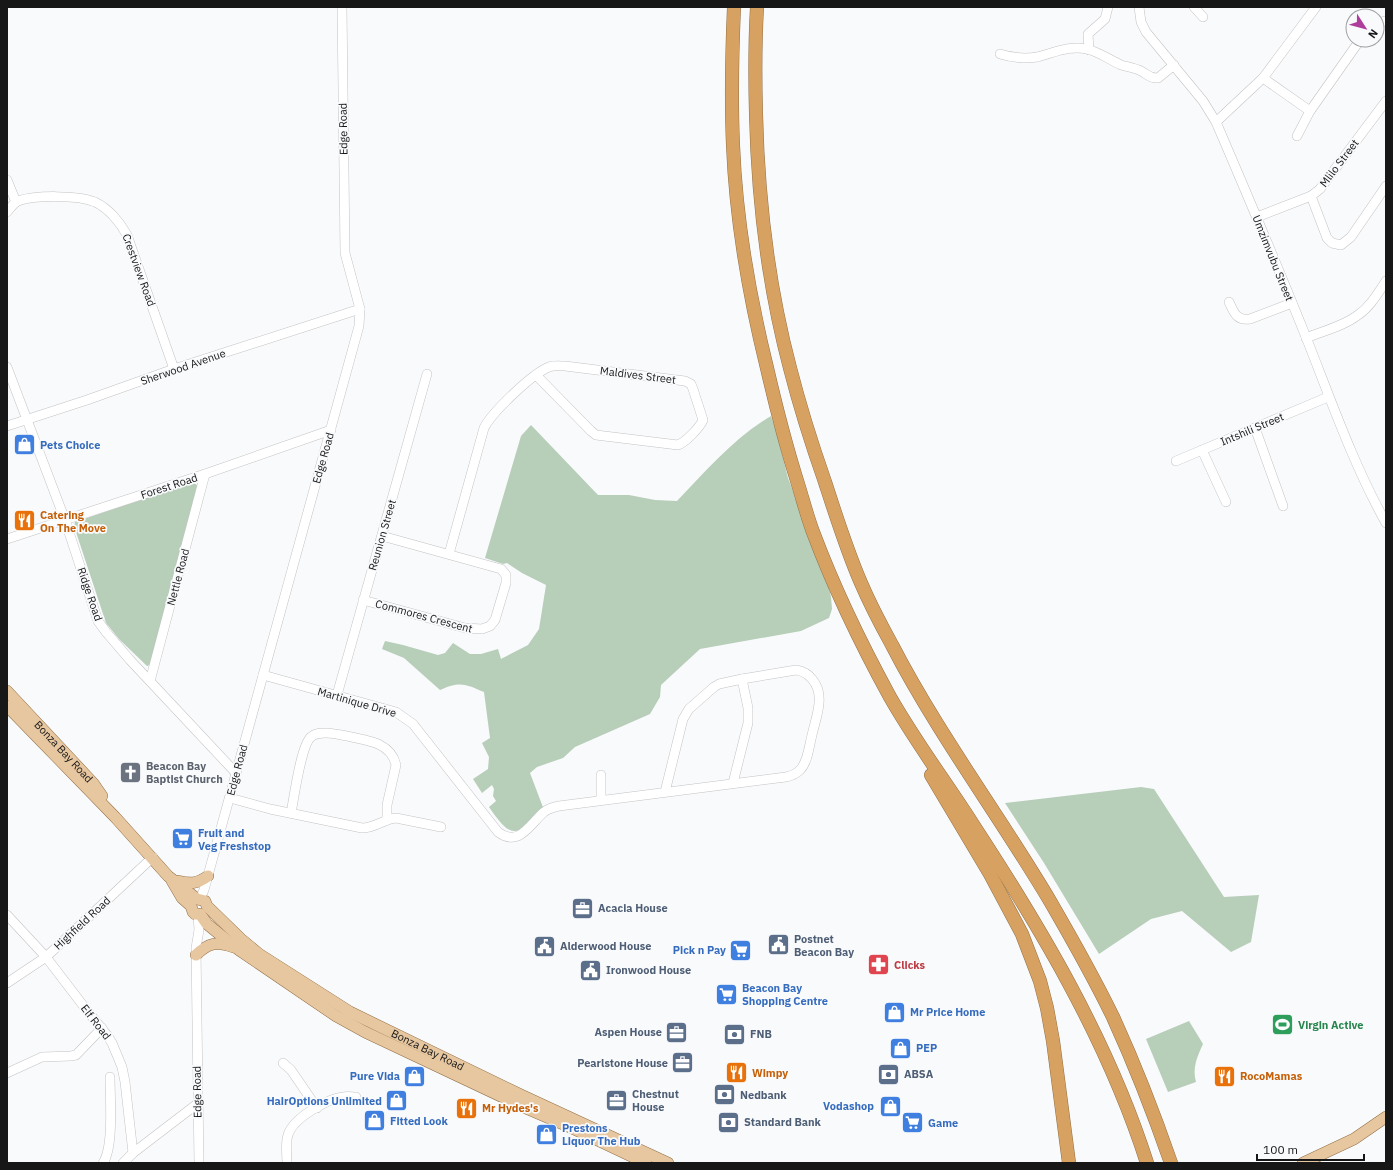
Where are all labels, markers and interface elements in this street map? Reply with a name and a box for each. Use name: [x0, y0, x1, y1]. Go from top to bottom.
north arrow: [1345, 8, 1385, 48]
text: N: [1365, 27, 1381, 41]
street label: Edge Road: [336, 103, 350, 155]
street label: Mlilo Street: [1316, 136, 1362, 190]
street label: Umzimvubu Street: [1249, 213, 1297, 303]
street label: Crestview Road: [119, 232, 159, 308]
street label: Sherwood Avenue: [139, 346, 227, 388]
street label: Maldives Street: [599, 363, 677, 387]
street label: Intshili Street: [1218, 409, 1286, 449]
street label: Edge Road: [309, 431, 337, 485]
shop icon: Pets Choice: [12, 432, 38, 458]
place label: Pets Choice: [40, 438, 100, 452]
street label: Forest Road: [139, 470, 199, 502]
street label: Reunion Street: [365, 498, 399, 572]
restaurant icon: Catering On The Move: [11, 508, 37, 534]
place label: Catering On The Move: [40, 508, 106, 535]
street label: Nettle Road: [164, 547, 192, 607]
street label: Ridge Road: [74, 565, 106, 623]
street label: Commores Crescent: [374, 596, 474, 636]
street label: Martinique Drive: [316, 684, 398, 720]
street label: Bonza Bay Road: [31, 718, 96, 786]
street label: Edge Road: [223, 743, 251, 797]
church icon: Beacon Bay Baptist Church: [118, 759, 144, 785]
place label: Beacon Bay Baptist Church: [146, 759, 223, 786]
supermarket icon: Fruit and Veg Freshstop: [169, 826, 195, 852]
place label: Fruit and Veg Freshstop: [198, 826, 271, 853]
street label: Highfield Road: [51, 893, 113, 953]
office icon: Acacia House: [569, 895, 595, 921]
place label: Acacia House: [598, 901, 668, 915]
public building icon: Postnet Beacon Bay: [765, 932, 791, 958]
place label: Postnet Beacon Bay: [794, 932, 854, 959]
public building icon: Alderwood House: [532, 933, 558, 959]
supermarket icon: Pick n Pay: [728, 937, 754, 963]
place label: Alderwood House: [560, 939, 652, 953]
place label: Pick n Pay: [673, 943, 726, 957]
pharmacy icon: Clicks: [866, 952, 892, 978]
public building icon: Ironwood House: [578, 957, 604, 983]
place label: Clicks: [894, 958, 926, 972]
place label: Ironwood House: [606, 963, 691, 977]
supermarket icon: Beacon Bay Shopping Centre: [713, 981, 739, 1007]
place label: Beacon Bay Shopping Centre: [742, 981, 828, 1008]
shop icon: Mr Price Home: [882, 999, 908, 1025]
street label: Elf Road: [78, 1002, 114, 1042]
place label: Mr Price Home: [910, 1005, 985, 1019]
sports icon: Virgin Active: [1269, 1012, 1295, 1038]
place label: Virgin Active: [1298, 1018, 1364, 1032]
office icon: Aspen House: [664, 1019, 690, 1045]
bank icon: FNB: [721, 1021, 747, 1047]
place label: Aspen House: [594, 1025, 662, 1039]
street label: Bonza Bay Road: [389, 1026, 467, 1073]
place label: FNB: [750, 1027, 772, 1041]
shop icon: PEP: [888, 1035, 914, 1061]
place label: PEP: [916, 1041, 937, 1055]
office icon: Pearlstone House: [670, 1050, 696, 1076]
place label: Pearlstone House: [577, 1056, 668, 1070]
restaurant icon: Wimpy: [724, 1060, 750, 1086]
bank icon: ABSA: [875, 1061, 901, 1087]
shop icon: Pure Vida: [402, 1063, 428, 1089]
restaurant icon: RocoMamas: [1212, 1063, 1238, 1089]
street label: Edge Road: [190, 1066, 204, 1118]
place label: Wimpy: [752, 1066, 788, 1080]
place label: ABSA: [904, 1067, 934, 1081]
place label: Pure Vida: [350, 1069, 400, 1083]
place label: RocoMamas: [1240, 1069, 1303, 1083]
bank icon: Nedbank: [712, 1082, 738, 1108]
office icon: Chestnut House: [603, 1087, 629, 1113]
place label: Chestnut House: [632, 1087, 679, 1114]
shop icon: HairOptions Unlimited: [384, 1088, 410, 1114]
place label: Nedbank: [740, 1088, 787, 1102]
shop icon: Vodashop: [877, 1093, 903, 1119]
place label: HairOptions Unlimited: [267, 1094, 382, 1108]
restaurant icon: Mr Hydes's: [454, 1095, 480, 1121]
place label: Vodashop: [823, 1099, 874, 1113]
place label: Mr Hydes's: [482, 1101, 539, 1115]
shop icon: Fitted Look: [362, 1108, 388, 1134]
bank icon: Standard Bank: [715, 1109, 741, 1135]
supermarket icon: Game: [899, 1110, 925, 1136]
place label: Fitted Look: [390, 1114, 449, 1128]
place label: Standard Bank: [744, 1115, 822, 1129]
place label: Game: [928, 1116, 958, 1130]
shop icon: Prestons Liquor The Hub: [534, 1121, 560, 1147]
place label: Prestons Liquor The Hub: [562, 1121, 641, 1148]
scale bar: [1257, 1136, 1364, 1162]
text: 100 m: [1263, 1142, 1298, 1157]

